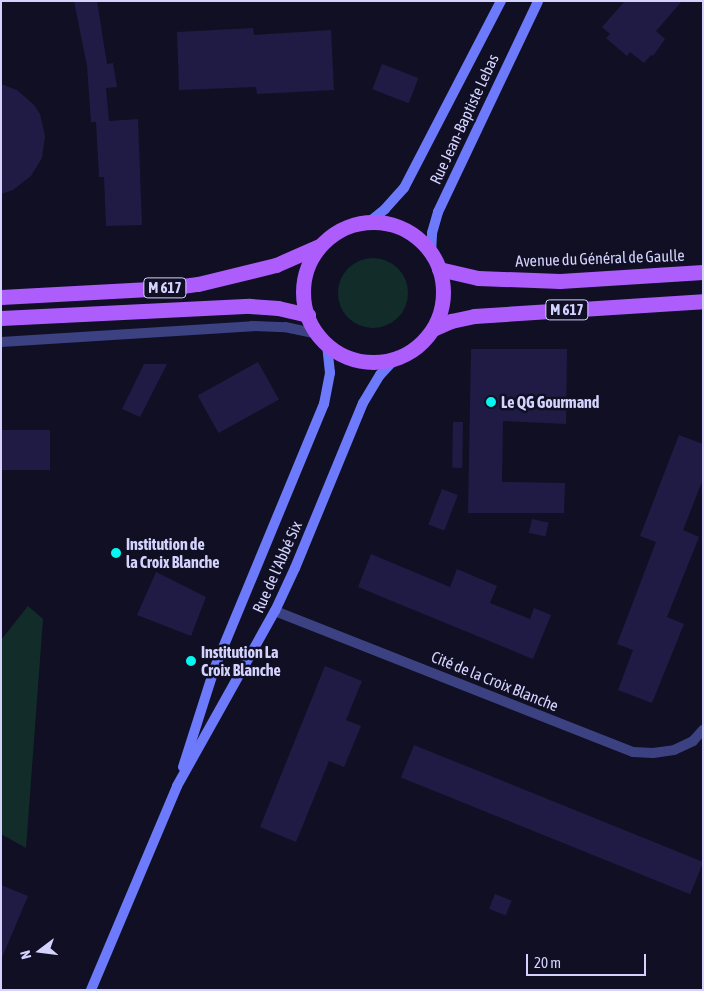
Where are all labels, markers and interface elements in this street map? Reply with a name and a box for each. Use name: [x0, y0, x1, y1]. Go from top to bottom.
street label: Rue Jean-Baptiste Lebas: [425, 51, 503, 187]
street label: Avenue du Général de Gaulle: [515, 245, 685, 271]
road number: M 617: [142, 276, 188, 300]
road number: M 617: [544, 298, 590, 322]
place label: Le QG Gourmand: [501, 392, 599, 412]
marker: Le QG Gourmand: [485, 396, 497, 408]
street label: Rue de l'Abbé Six: [248, 518, 306, 616]
place label: Institution de la Croix Blanche: [126, 534, 220, 572]
marker: Institution de la Croix Blanche: [110, 547, 122, 559]
place label: Institution La Croix Blanche: [201, 642, 281, 680]
street label: Cité de la Croix Blanche: [429, 647, 561, 715]
marker: Institution La Croix Blanche: [185, 655, 197, 667]
north arrow: [15, 926, 65, 976]
scale bar: [529, 944, 649, 976]
text: N: [17, 949, 34, 961]
text: 20 m: [534, 954, 561, 971]

